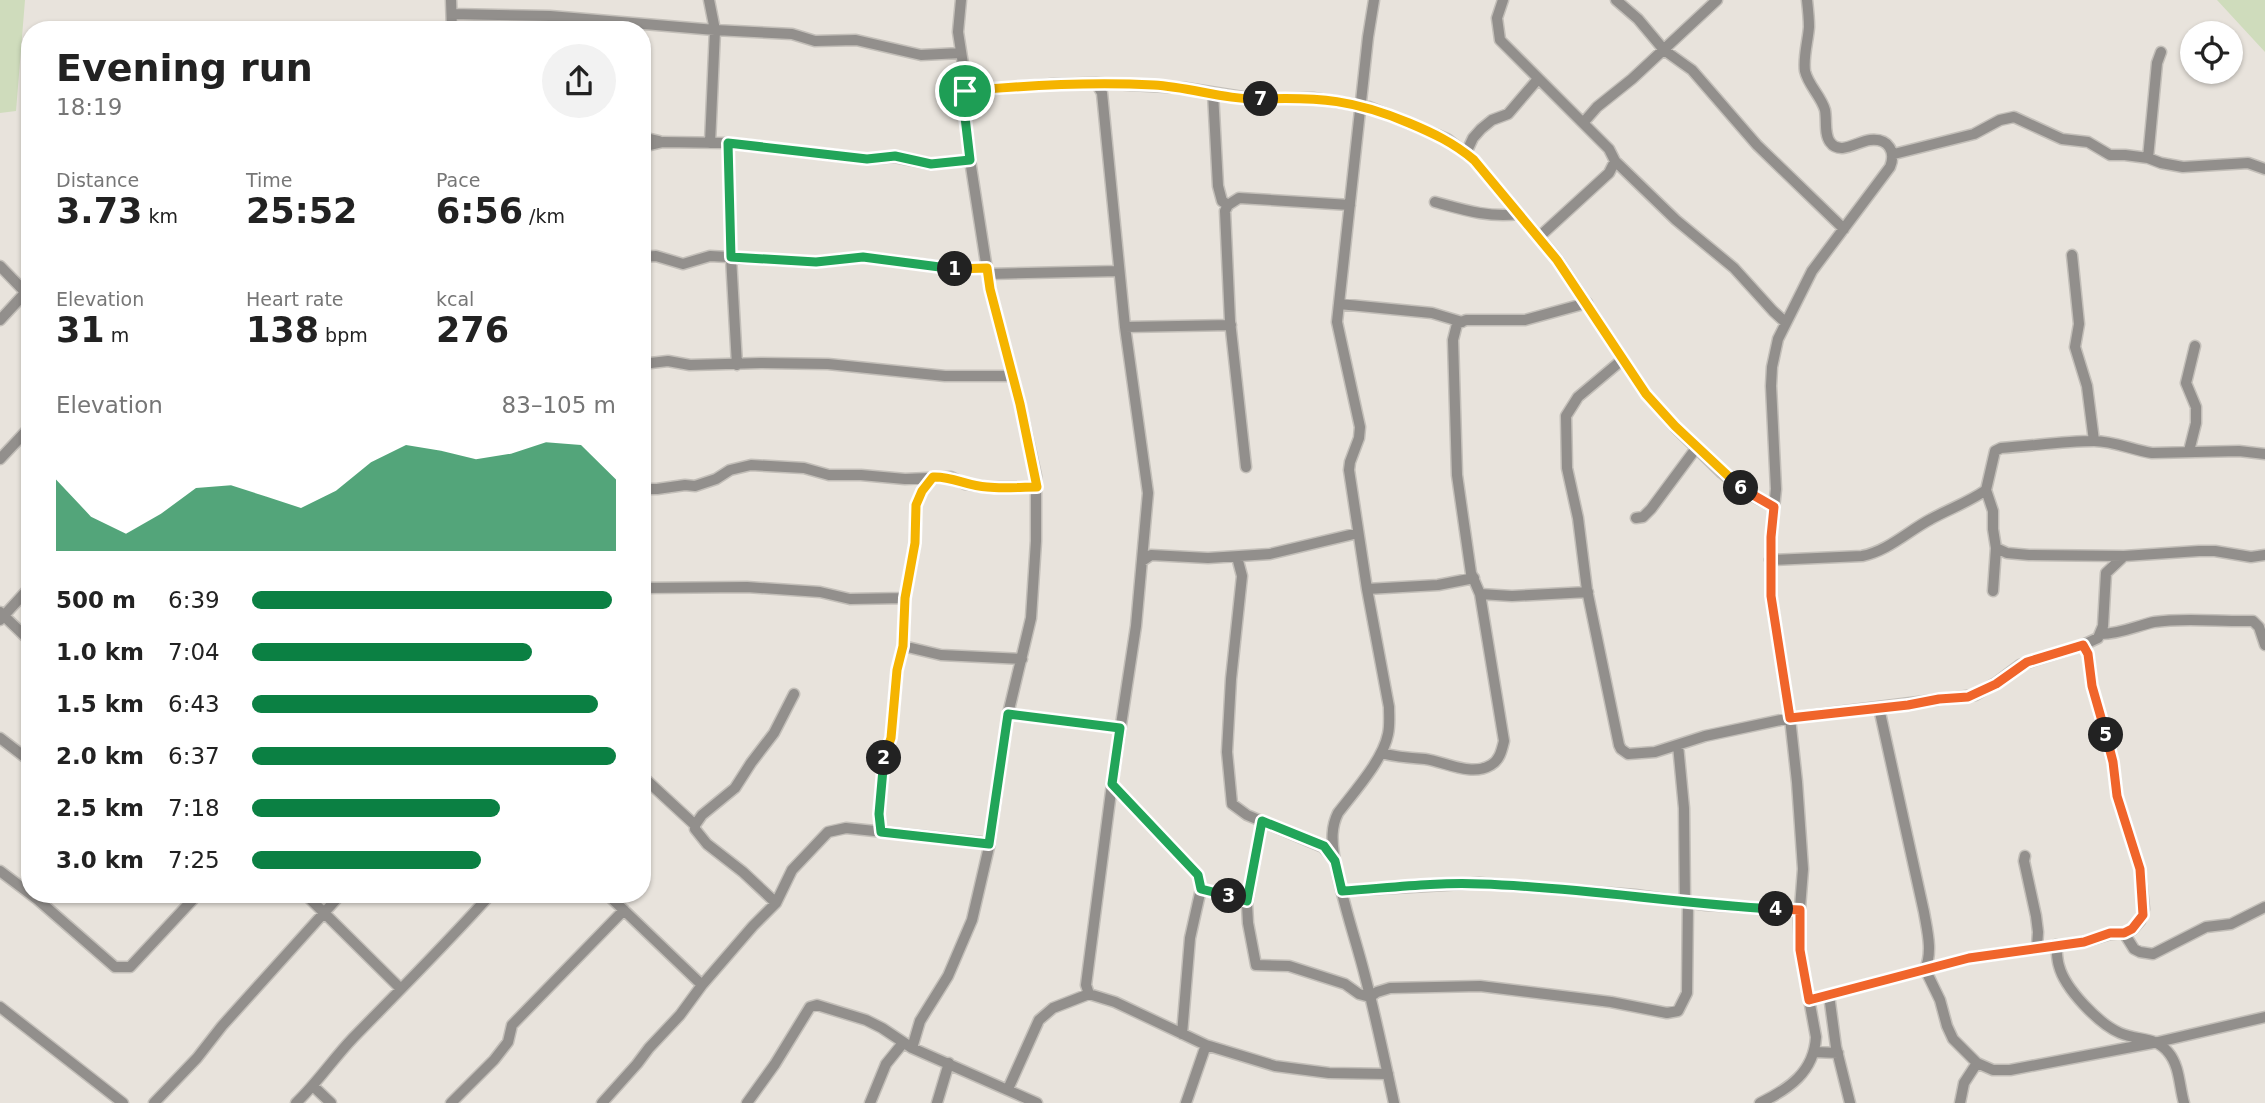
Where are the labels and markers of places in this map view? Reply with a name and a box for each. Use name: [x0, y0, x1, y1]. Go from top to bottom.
pin: [935, 61, 995, 121]
pin: 7: [1244, 82, 1278, 116]
pin: 1: [937, 252, 972, 286]
pin: 6: [1724, 470, 1758, 505]
pin: 5: [2088, 718, 2124, 752]
pin: 2: [866, 740, 902, 776]
pin: 3: [1212, 878, 1246, 914]
pin: 4: [1758, 892, 1794, 926]

